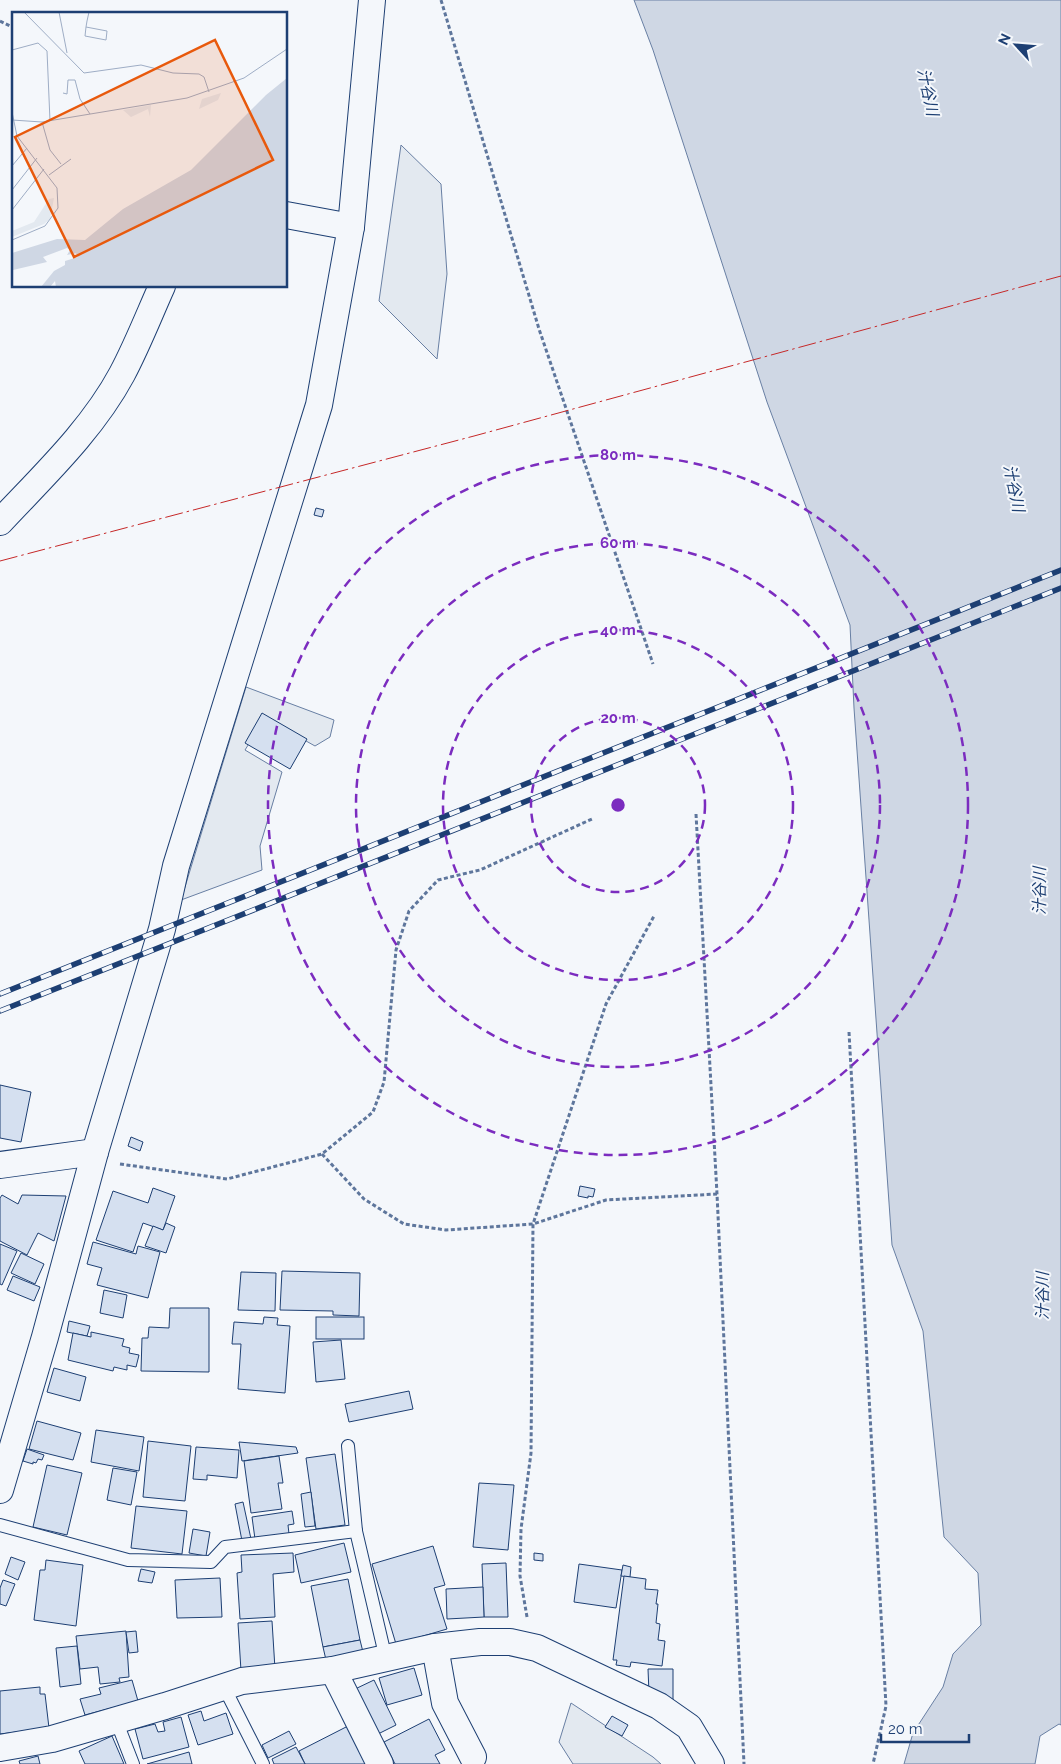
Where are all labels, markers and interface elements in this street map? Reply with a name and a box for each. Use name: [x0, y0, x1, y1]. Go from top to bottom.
inset map: [12, 12, 288, 288]
north arrow: [991, 20, 1041, 70]
text: N: [995, 31, 1014, 48]
water label: 汁谷川: [914, 67, 943, 119]
text: 80 m: [600, 446, 636, 464]
water label: 汁谷川: [1000, 463, 1029, 515]
text: 60 m: [600, 534, 636, 552]
text: 40 m: [600, 621, 636, 639]
text: 20 m: [600, 709, 636, 727]
centre of rings: [609, 796, 627, 814]
water label: 汁谷川: [1030, 865, 1049, 915]
water label: 汁谷川: [1033, 1270, 1052, 1320]
scale bar: [881, 1712, 968, 1744]
text: 20 m: [888, 1720, 923, 1738]

